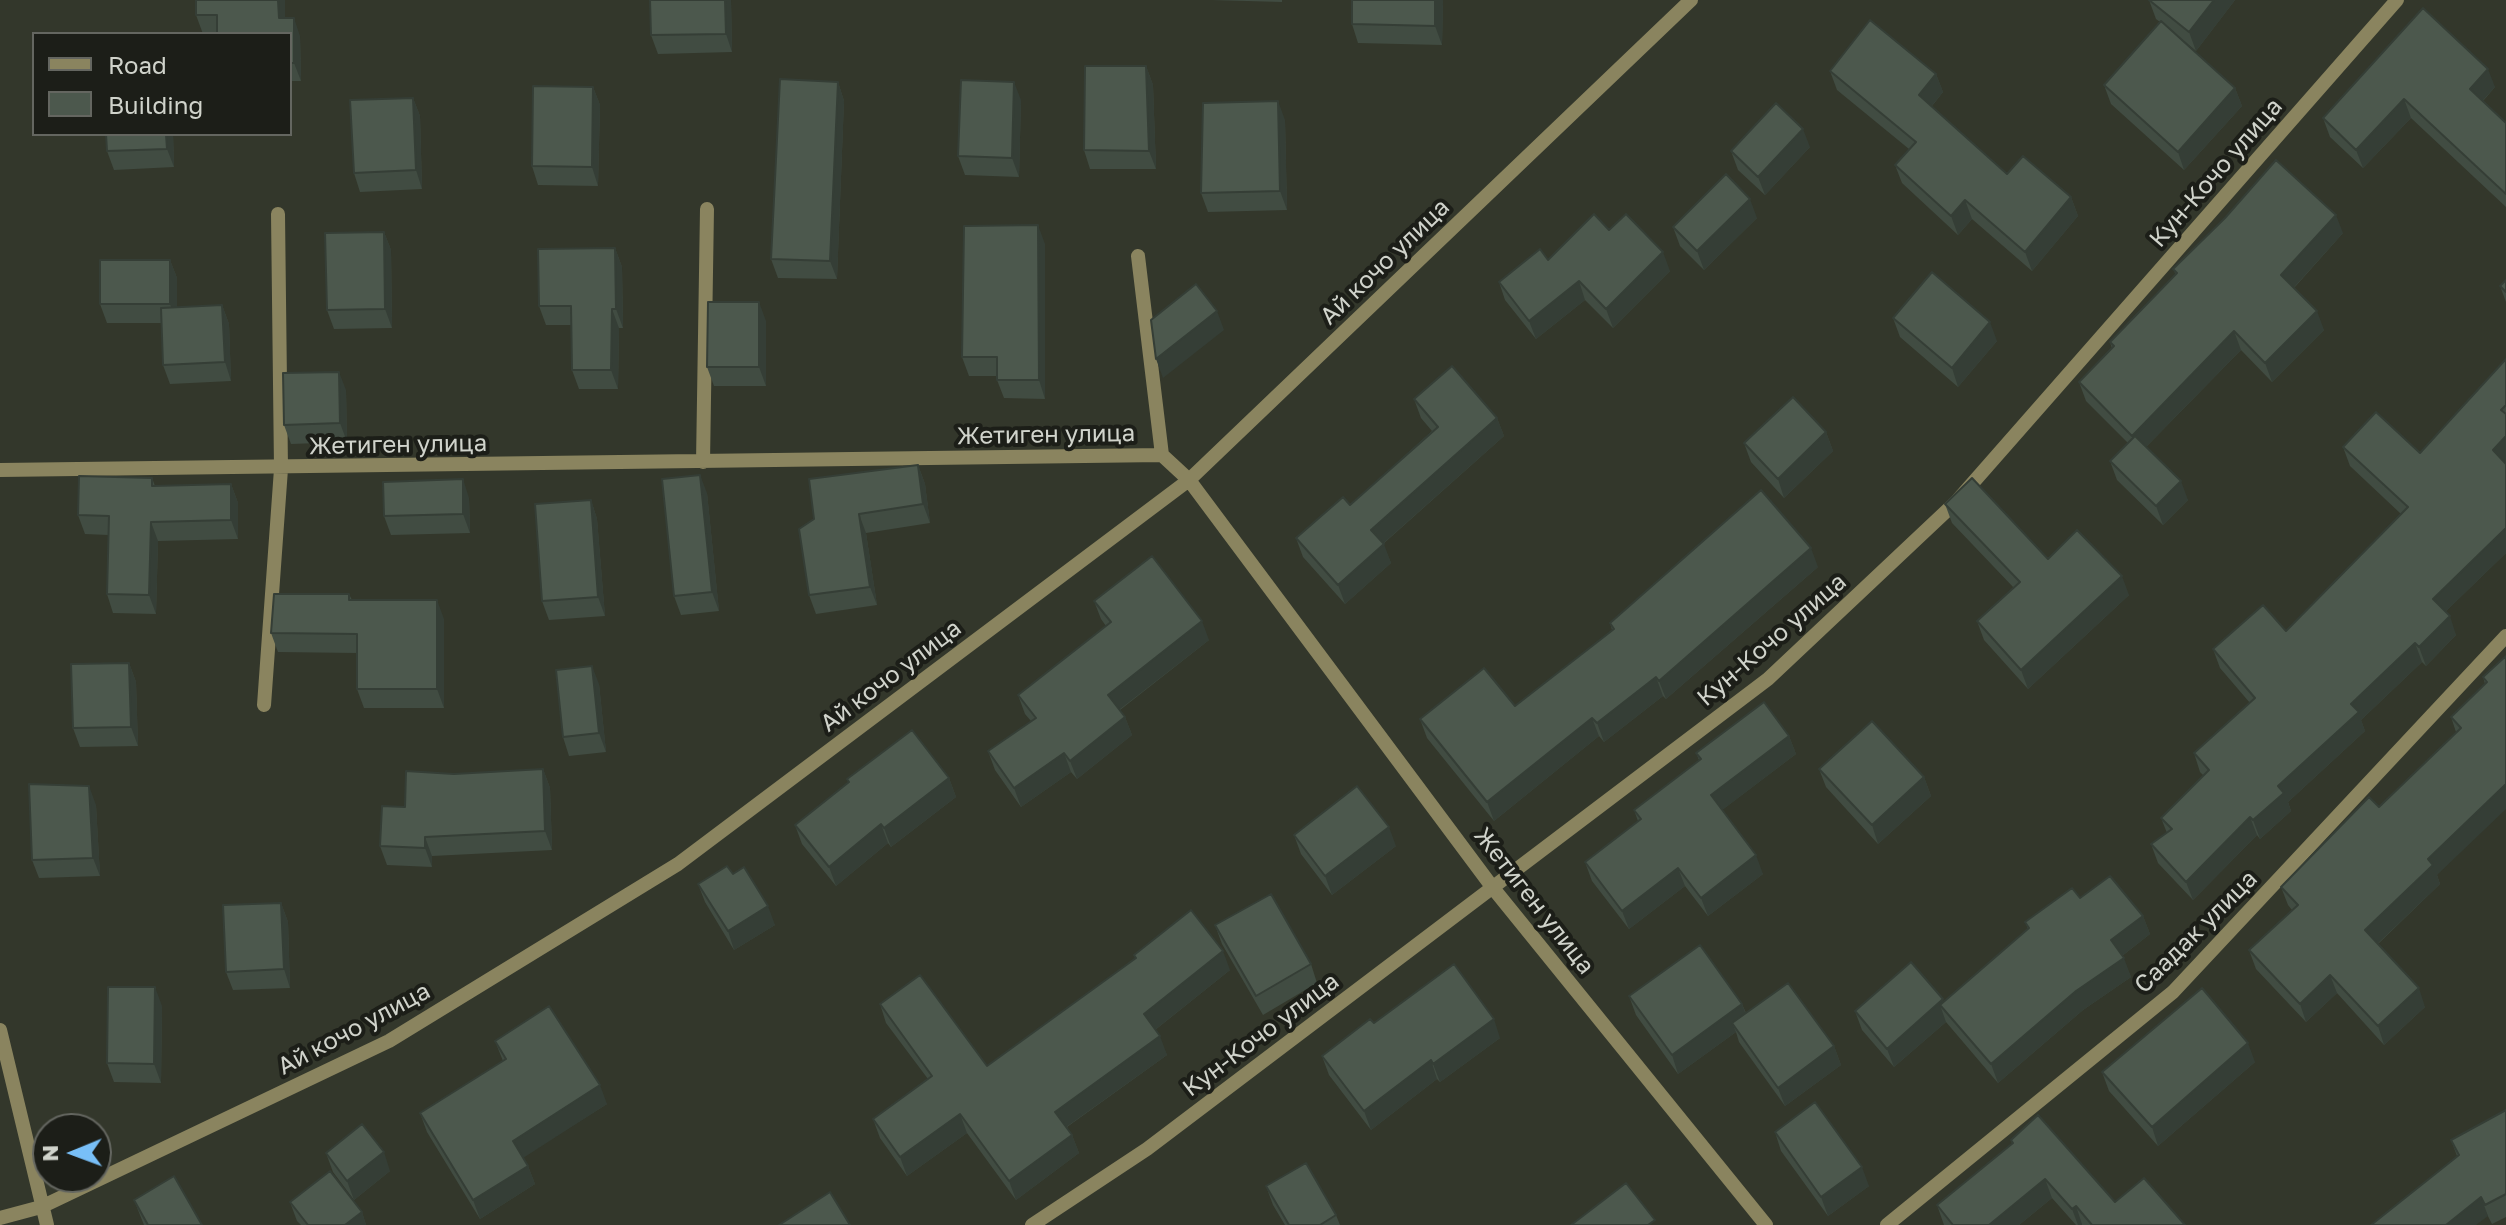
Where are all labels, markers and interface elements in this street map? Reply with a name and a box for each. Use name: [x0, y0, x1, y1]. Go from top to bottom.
legend: [32, 32, 292, 136]
text: Road: [108, 50, 167, 79]
text: Building: [108, 90, 203, 119]
street label: Кун-Кочо улица: [2144, 93, 2288, 253]
street label: Ай кочо улица: [1314, 193, 1456, 331]
street label: Жетиген улица: [957, 419, 1135, 451]
street label: Жетиген улица: [309, 429, 487, 461]
street label: Кун-Кочо улица: [1692, 568, 1852, 712]
street label: Ай кочо улица: [815, 614, 967, 738]
street label: Жетиген улица: [1468, 822, 1600, 980]
street label: Саадак улица: [2129, 865, 2263, 999]
street label: Кун-Кочо улица: [1177, 967, 1345, 1103]
street label: Ай кочо улица: [273, 977, 435, 1081]
north arrow: [32, 1113, 112, 1193]
text: N: [36, 1145, 63, 1162]

